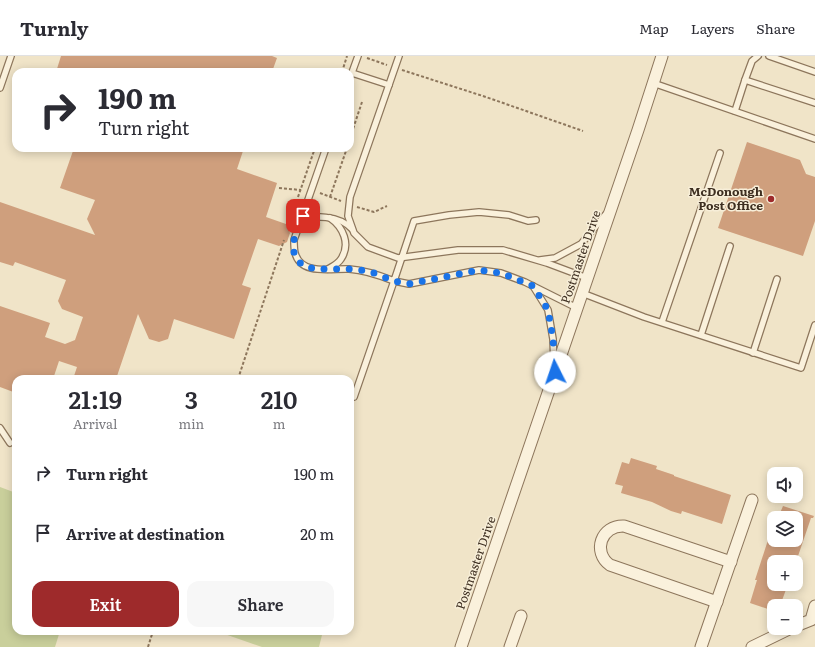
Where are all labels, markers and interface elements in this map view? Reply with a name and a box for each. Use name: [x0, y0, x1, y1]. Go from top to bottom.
text: Turnly: [20, 14, 88, 42]
text: Map: [639, 18, 669, 38]
text: Layers: [691, 18, 734, 38]
text: Share: [756, 18, 795, 38]
text: 190 m: [98, 76, 176, 118]
icon: right: [32, 84, 84, 136]
text: Turn right: [98, 114, 189, 141]
place label: McDonough Post Office: [689, 182, 763, 214]
marker: McDonough Post Office: [766, 194, 776, 204]
pin: [286, 199, 320, 233]
icon: arrive: [292, 205, 314, 227]
street label: Postmaster Drive: [556, 208, 604, 306]
position arrow: [534, 351, 576, 393]
text: 21:19: [69, 381, 122, 416]
text: 3: [185, 381, 198, 416]
text: 210: [261, 381, 298, 416]
text: Arrival: [73, 414, 117, 433]
text: min: [179, 414, 204, 433]
text: m: [273, 414, 285, 433]
icon: right: [32, 462, 54, 484]
text: Turn right: [66, 462, 148, 485]
text: 190 m: [294, 462, 334, 485]
map controls: [767, 467, 803, 635]
button: sound: [767, 467, 803, 503]
button: layers: [767, 511, 803, 547]
street label: Postmaster Drive: [451, 514, 499, 612]
icon: arrive: [32, 522, 54, 544]
text: Arrive at destination: [66, 522, 225, 545]
text: 20 m: [300, 522, 334, 545]
button: +: [767, 555, 803, 591]
button: Exit: [32, 581, 179, 627]
button: Share: [187, 581, 334, 627]
button: −: [767, 599, 803, 635]

